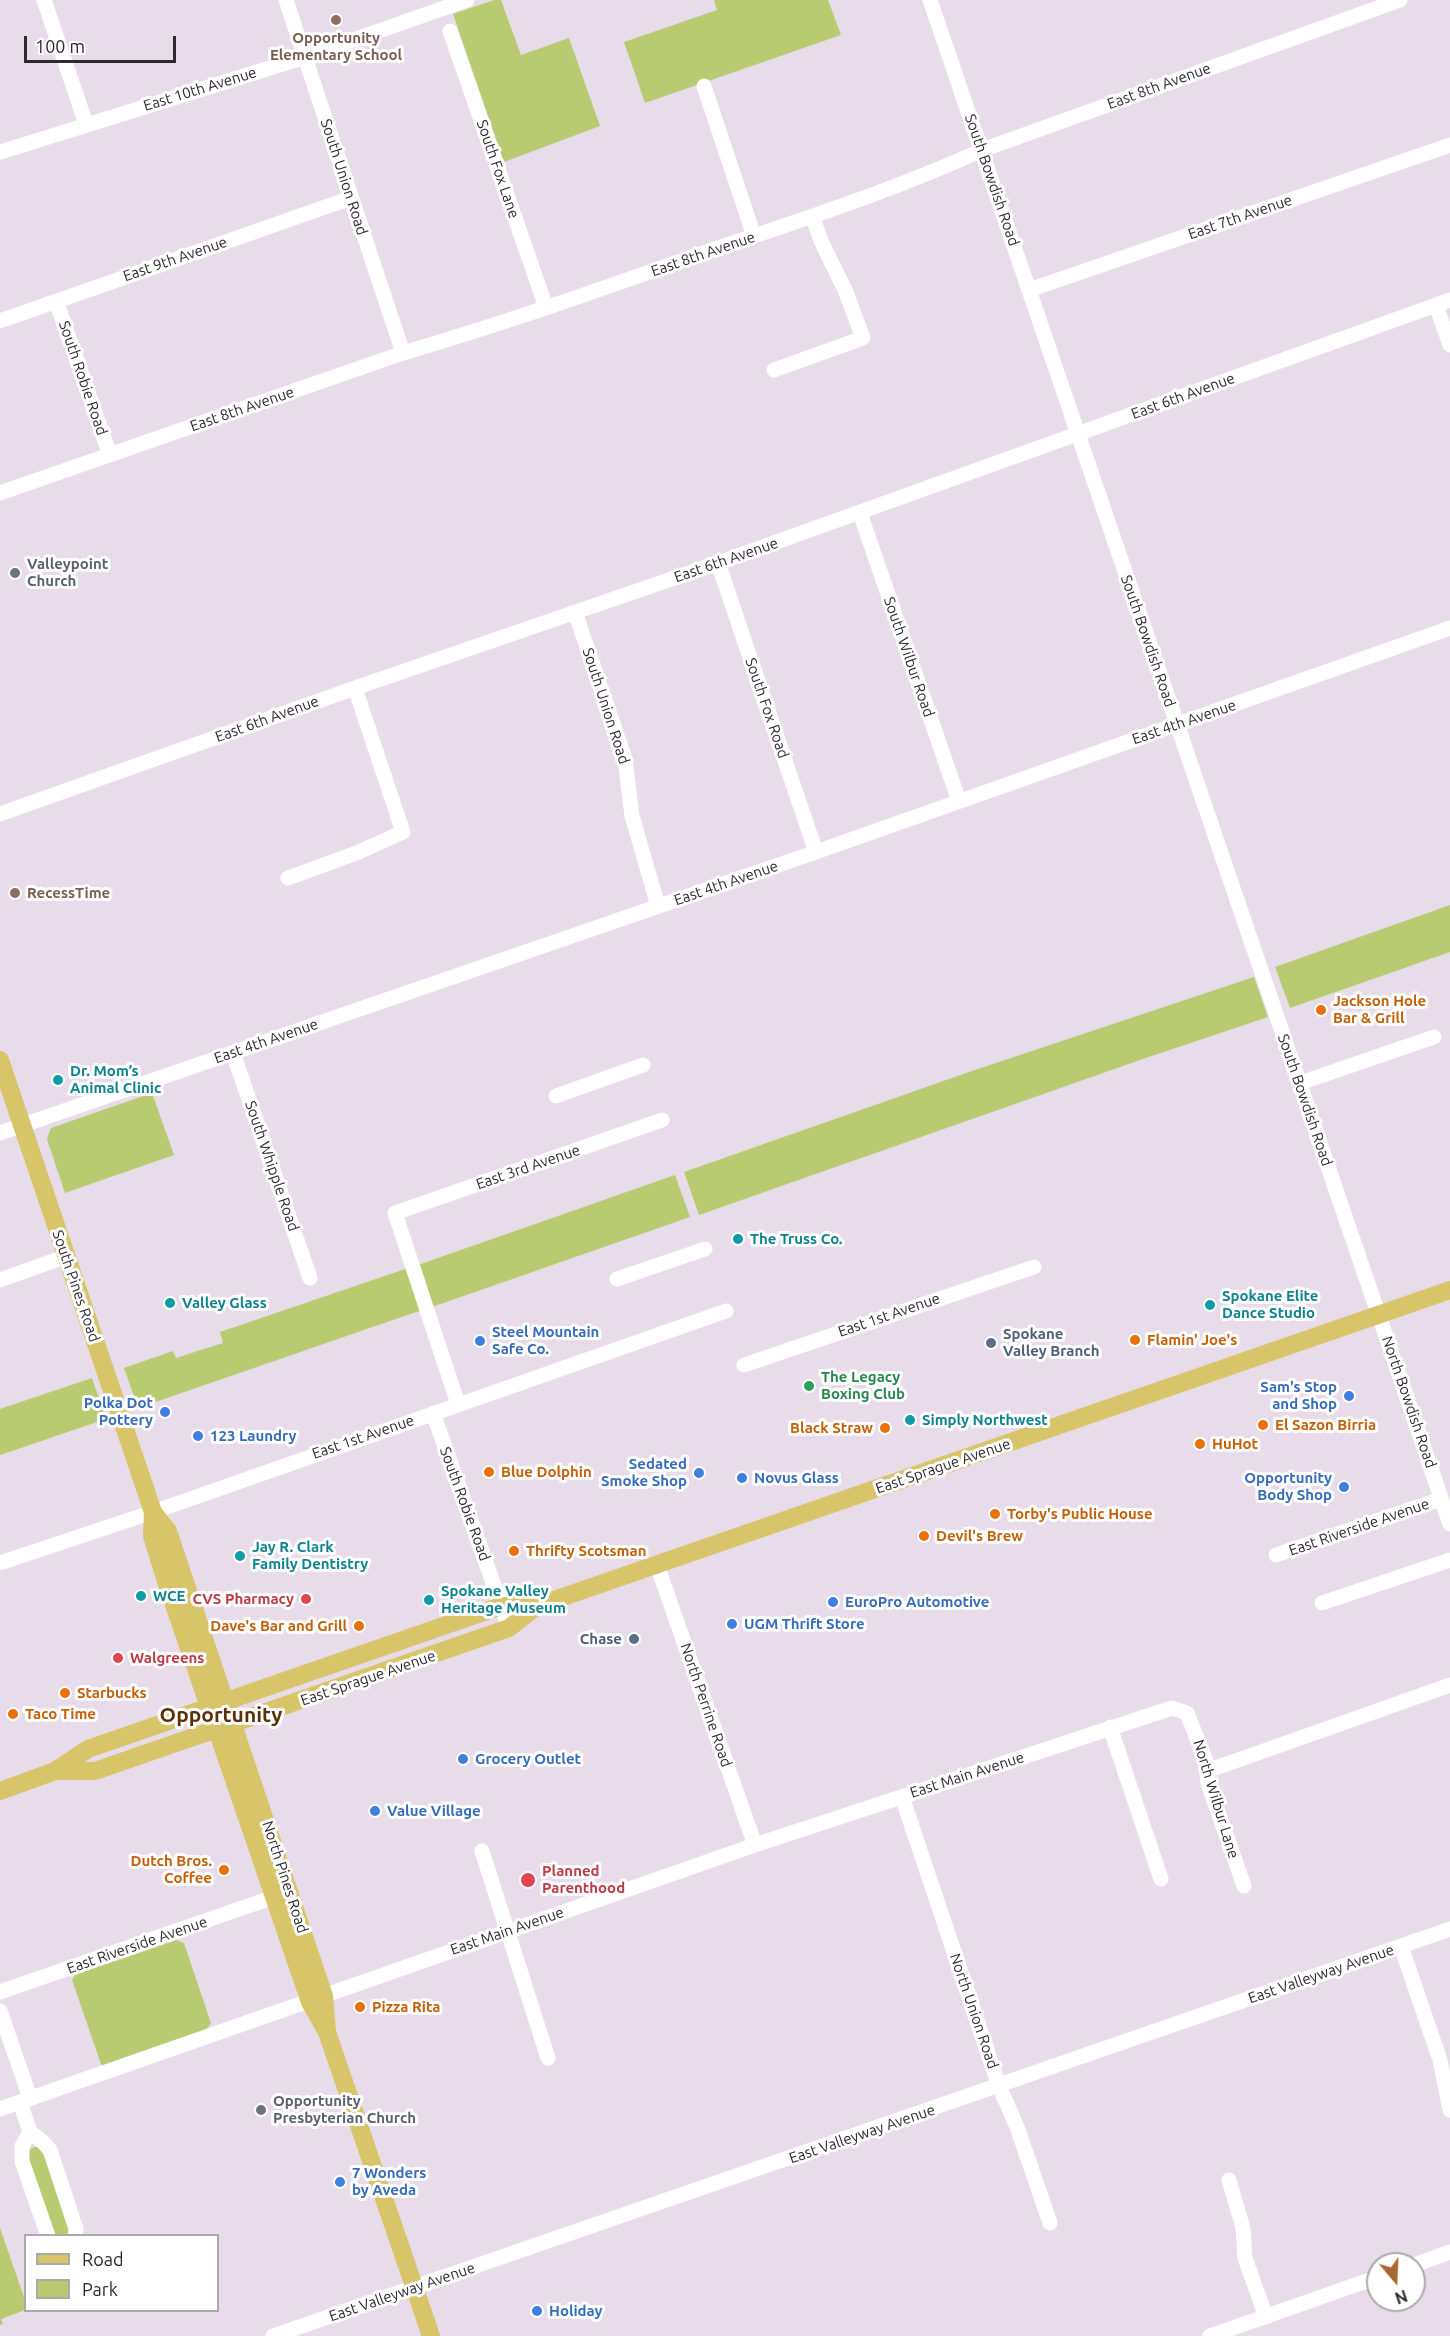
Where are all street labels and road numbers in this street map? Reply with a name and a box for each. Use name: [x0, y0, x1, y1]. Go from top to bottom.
street label: East 8th Avenue: [1105, 59, 1213, 113]
street label: East 10th Avenue: [141, 63, 259, 115]
street label: South Bowdish Road: [961, 112, 1023, 248]
street label: South Union Road: [317, 117, 371, 237]
street label: South Fox Lane: [473, 117, 523, 221]
street label: East 7th Avenue: [1186, 191, 1294, 243]
street label: East 8th Avenue: [649, 228, 757, 280]
street label: East 9th Avenue: [121, 233, 229, 285]
street label: South Robie Road: [55, 318, 111, 438]
street label: East 6th Avenue: [1129, 369, 1237, 423]
street label: East 8th Avenue: [188, 383, 296, 435]
street label: East 6th Avenue: [672, 534, 780, 586]
street label: South Bowdish Road: [1117, 573, 1179, 709]
street label: South Wilbur Road: [880, 595, 938, 719]
street label: South Union Road: [579, 646, 633, 766]
street label: South Fox Road: [741, 655, 793, 761]
street label: East 6th Avenue: [213, 692, 321, 746]
street label: East 4th Avenue: [1130, 696, 1238, 748]
street label: East 4th Avenue: [672, 857, 780, 909]
street label: East 4th Avenue: [212, 1015, 320, 1067]
street label: South Bowdish Road: [1274, 1032, 1336, 1168]
street label: South Whipple Road: [241, 1098, 303, 1234]
street label: East 3rd Avenue: [474, 1141, 582, 1193]
street label: South Pines Road: [48, 1228, 104, 1344]
street label: East 1st Avenue: [836, 1289, 942, 1341]
street label: North Bowdish Road: [1378, 1334, 1440, 1470]
street label: East 1st Avenue: [310, 1411, 416, 1463]
street label: East Sprague Avenue: [873, 1434, 1013, 1498]
street label: South Robie Road: [436, 1445, 494, 1563]
street label: East Riverside Avenue: [1286, 1495, 1432, 1559]
street label: North Perrine Road: [676, 1641, 736, 1769]
street label: East Sprague Avenue: [298, 1646, 438, 1710]
street label: North Wilbur Lane: [1189, 1737, 1243, 1861]
street label: East Main Avenue: [908, 1748, 1026, 1802]
street label: North Pines Road: [258, 1819, 312, 1935]
street label: East Main Avenue: [448, 1903, 566, 1959]
street label: East Riverside Avenue: [64, 1913, 210, 1977]
street label: East Valleyway Avenue: [1246, 1941, 1396, 2007]
street label: North Union Road: [946, 1951, 1002, 2071]
street label: East Valleyway Avenue: [787, 2101, 937, 2167]
street label: East Valleyway Avenue: [327, 2259, 477, 2325]

